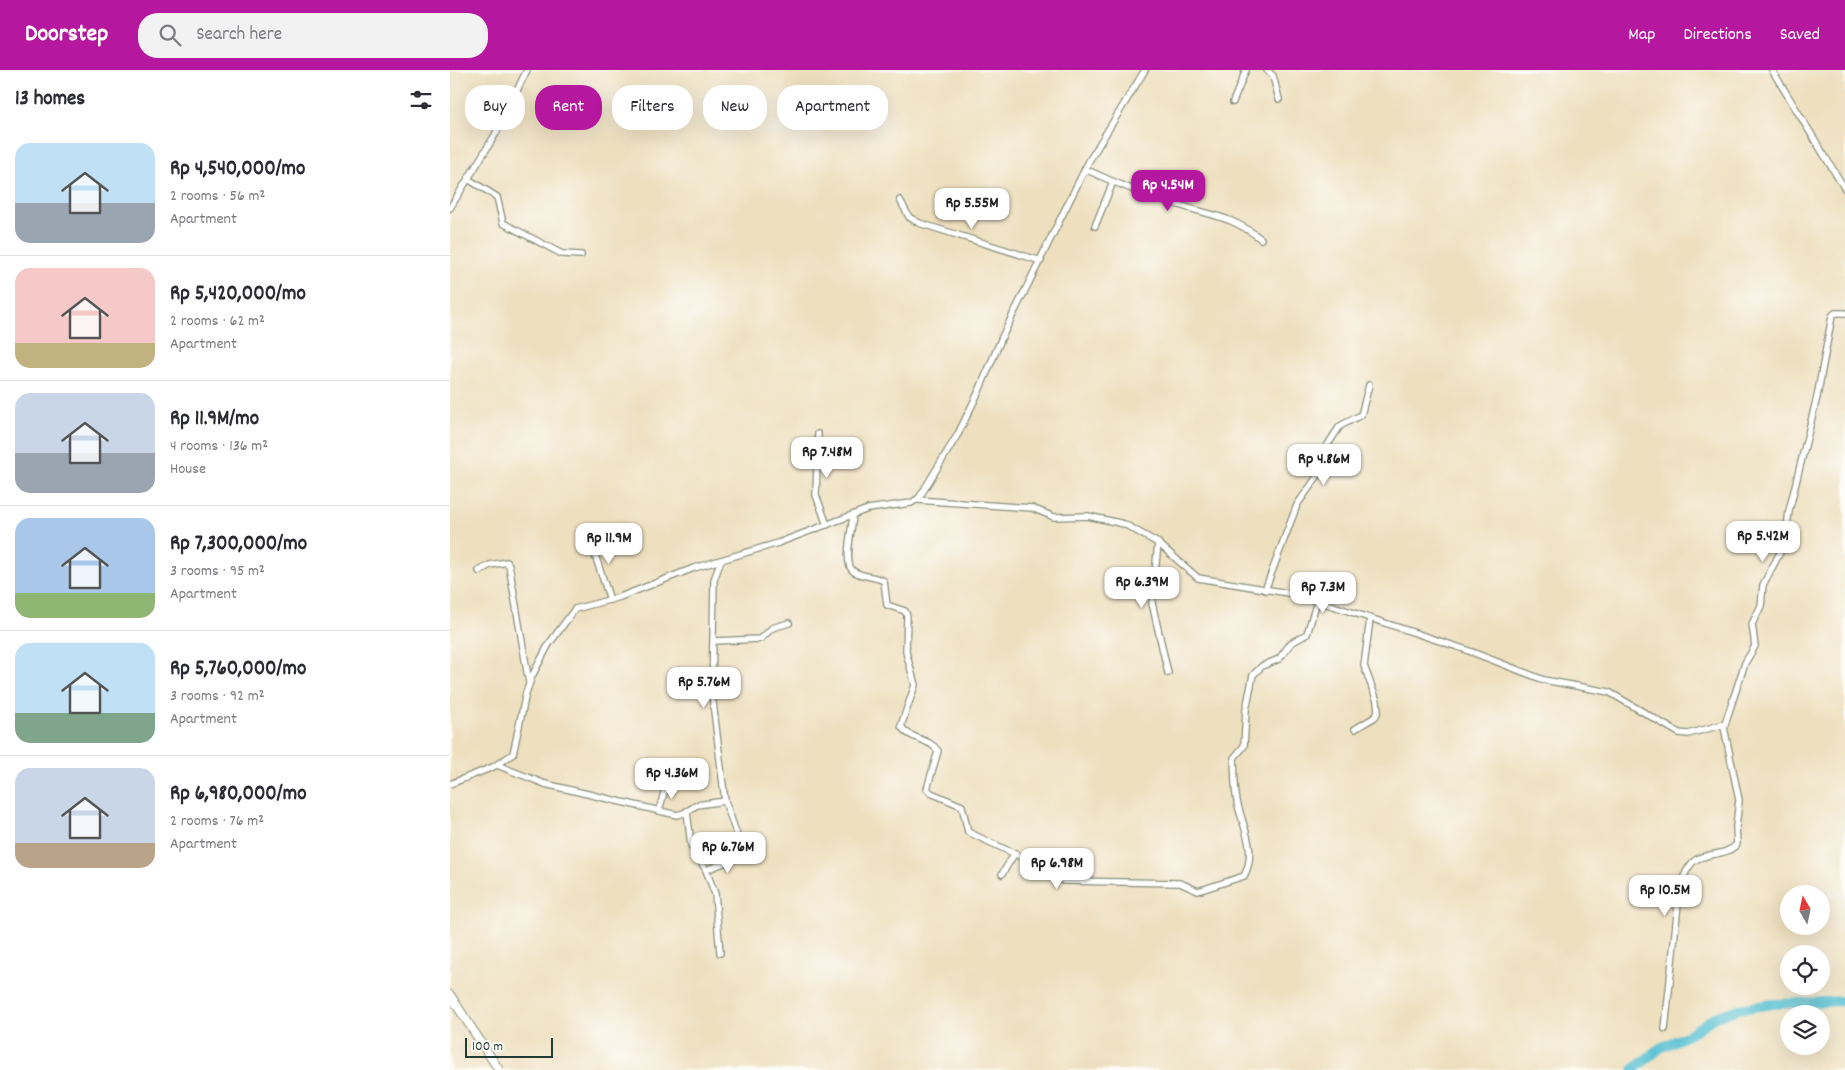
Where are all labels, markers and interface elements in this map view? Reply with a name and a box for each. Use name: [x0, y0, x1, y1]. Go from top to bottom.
search box: [138, 13, 488, 58]
text: Doorstep: [25, 18, 108, 52]
icon: search: [156, 21, 184, 49]
text: Search here: [196, 22, 282, 49]
text: Map: [1628, 23, 1655, 48]
text: Directions: [1683, 23, 1752, 48]
text: Saved: [1780, 23, 1820, 48]
text: 13 homes: [15, 85, 85, 115]
chip: Buy: [465, 85, 525, 130]
chip: Rent: [535, 85, 602, 130]
chip: Filters: [612, 85, 693, 130]
chip: New: [703, 85, 767, 130]
chip: Apartment: [777, 85, 888, 130]
icon: filters: [407, 86, 435, 114]
text: Rp 4,540,000/mo: [170, 155, 305, 185]
icon: home: [55, 163, 115, 223]
pin: Rp 4.54M: [1116, 170, 1220, 212]
text: Rp 4.54M: [1142, 174, 1194, 197]
text: 2 rooms · 56 m²: [170, 185, 265, 208]
pin: Rp 5.55M: [920, 188, 1024, 230]
text: Rp 5.55M: [945, 192, 999, 215]
text: Apartment: [170, 208, 237, 231]
text: Rp 5,420,000/mo: [170, 280, 306, 310]
icon: home: [55, 288, 115, 348]
text: 2 rooms · 62 m²: [170, 310, 265, 333]
text: Apartment: [170, 333, 237, 356]
text: Rp 11.9M/mo: [170, 405, 259, 435]
icon: home: [55, 413, 115, 473]
text: 4 rooms · 136 m²: [170, 435, 268, 458]
pin: Rp 7.48M: [775, 436, 879, 479]
text: Rp 7.48M: [802, 441, 852, 464]
pin: Rp 4.86M: [1272, 444, 1376, 486]
text: Rp 4.86M: [1298, 448, 1350, 471]
text: House: [170, 458, 206, 481]
pin: Rp 5.42M: [1711, 520, 1815, 563]
pin: Rp 11.9M: [557, 522, 661, 565]
text: Rp 5.42M: [1737, 525, 1789, 548]
text: Rp 11.9M: [586, 527, 632, 550]
text: Rp 7,300,000/mo: [170, 530, 307, 560]
icon: home: [55, 538, 115, 598]
text: 3 rooms · 95 m²: [170, 560, 265, 583]
pin: Rp 6.39M: [1090, 566, 1194, 609]
text: Rp 6.39M: [1115, 571, 1169, 594]
pin: Rp 7.3M: [1277, 572, 1369, 614]
text: Rp 7.3M: [1301, 576, 1345, 599]
text: Apartment: [170, 583, 237, 606]
text: Rp 5,760,000/mo: [170, 655, 306, 685]
icon: home: [55, 663, 115, 723]
pin: Rp 5.76M: [652, 666, 756, 709]
text: Rp 5.76M: [678, 671, 730, 694]
text: 3 rooms · 92 m²: [170, 685, 264, 708]
text: Apartment: [170, 708, 237, 731]
pin: Rp 4.36M: [620, 758, 724, 800]
text: Rp 4.36M: [646, 762, 698, 785]
text: Rp 6,980,000/mo: [170, 780, 307, 810]
icon: home: [55, 788, 115, 848]
text: 2 rooms · 76 m²: [170, 810, 264, 833]
pin: Rp 6.76M: [676, 832, 780, 874]
text: Apartment: [170, 833, 237, 856]
text: Rp 6.76M: [702, 836, 754, 859]
pin: Rp 6.98M: [1005, 848, 1109, 890]
text: Rp 6.98M: [1031, 852, 1083, 875]
pin: Rp 10.5M: [1613, 874, 1717, 917]
text: Rp 10.5M: [1640, 879, 1690, 902]
north arrow: [1780, 885, 1830, 935]
map controls: [1780, 885, 1830, 1055]
button: locate: [1780, 945, 1830, 995]
button: layers: [1780, 1005, 1830, 1055]
scale bar: [465, 1035, 552, 1058]
text: 100 m: [472, 1037, 503, 1057]

